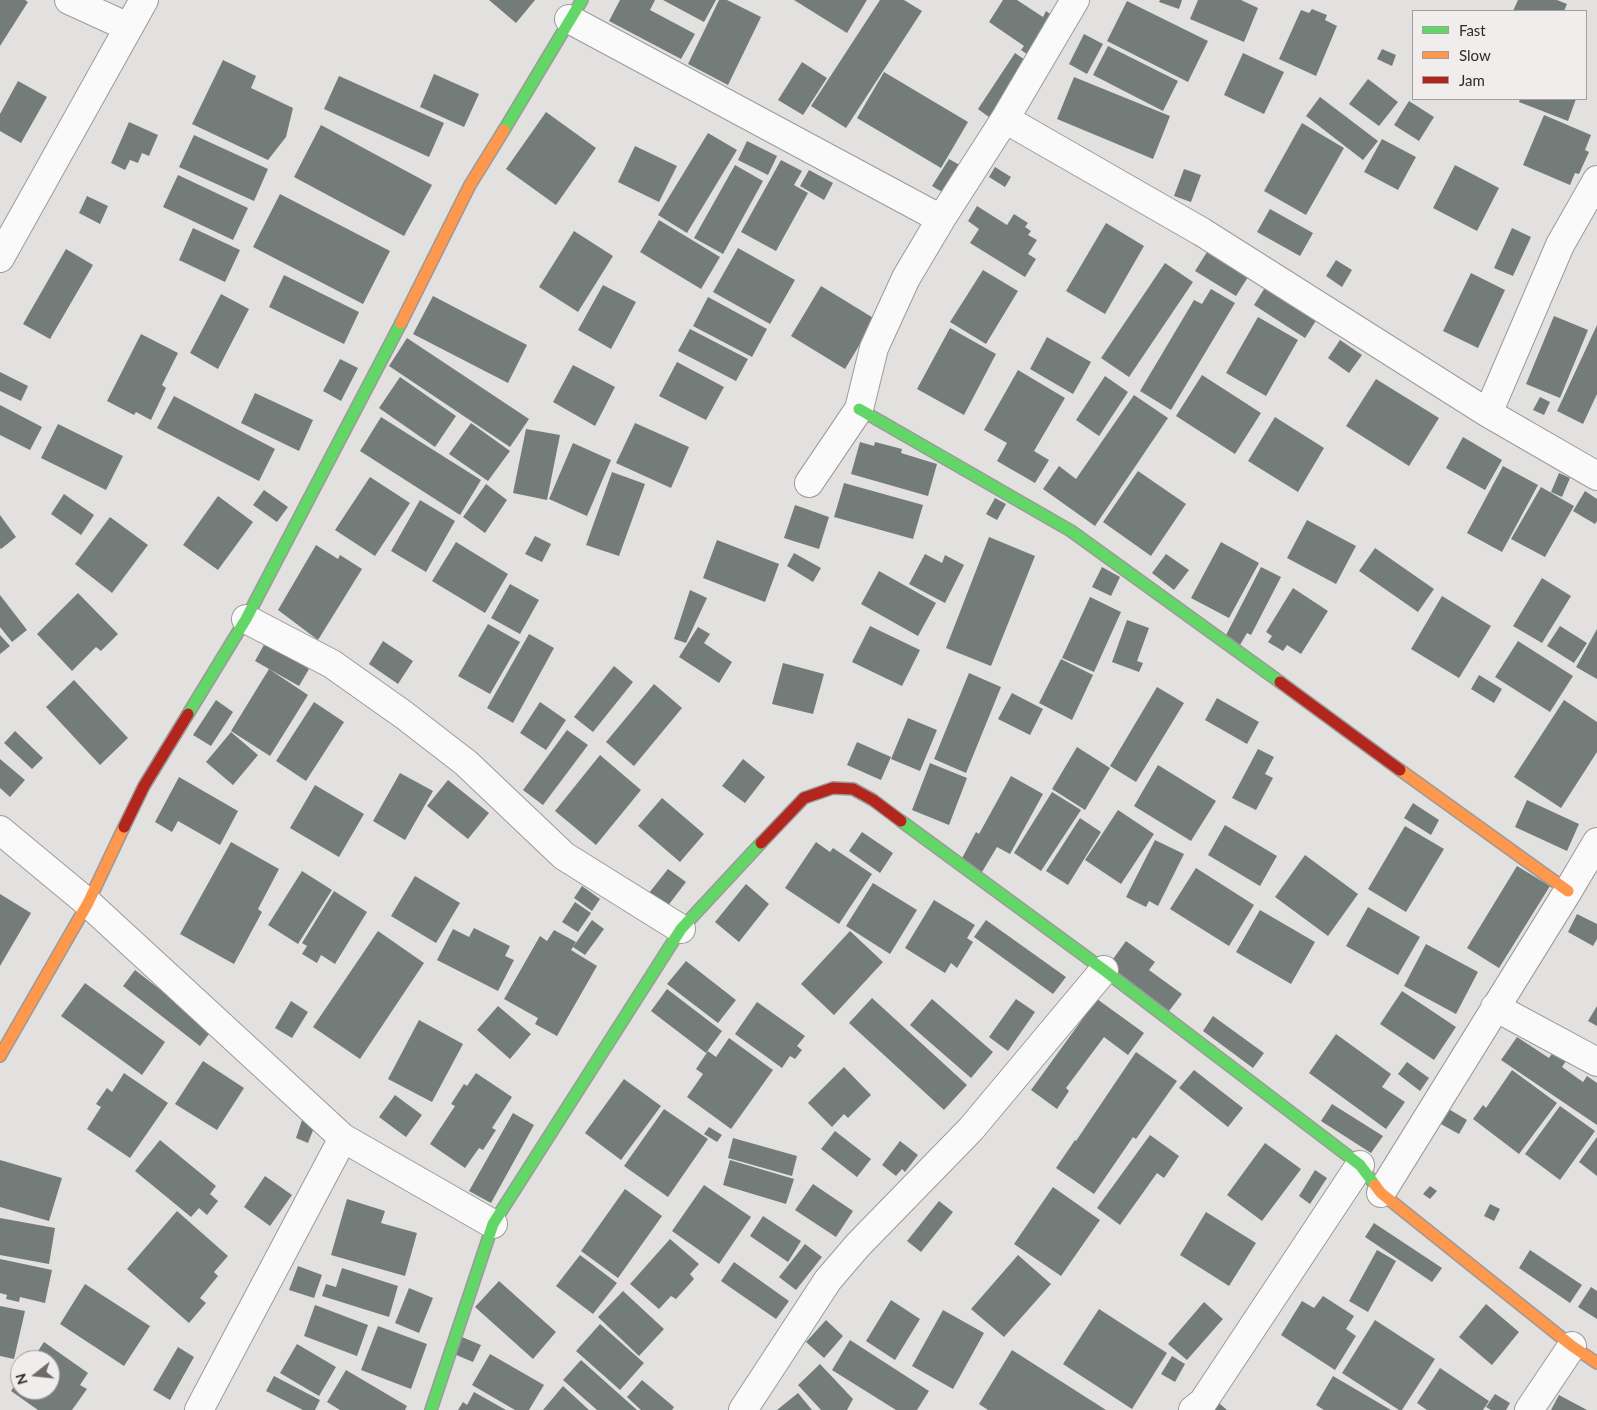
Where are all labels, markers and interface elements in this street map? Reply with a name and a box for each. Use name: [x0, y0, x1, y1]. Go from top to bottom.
legend: [1412, 10, 1587, 100]
text: Fast: [1459, 21, 1486, 39]
text: Slow: [1459, 46, 1491, 64]
text: Jam: [1459, 71, 1485, 89]
north arrow: [10, 1350, 60, 1400]
text: N: [11, 1371, 31, 1387]

